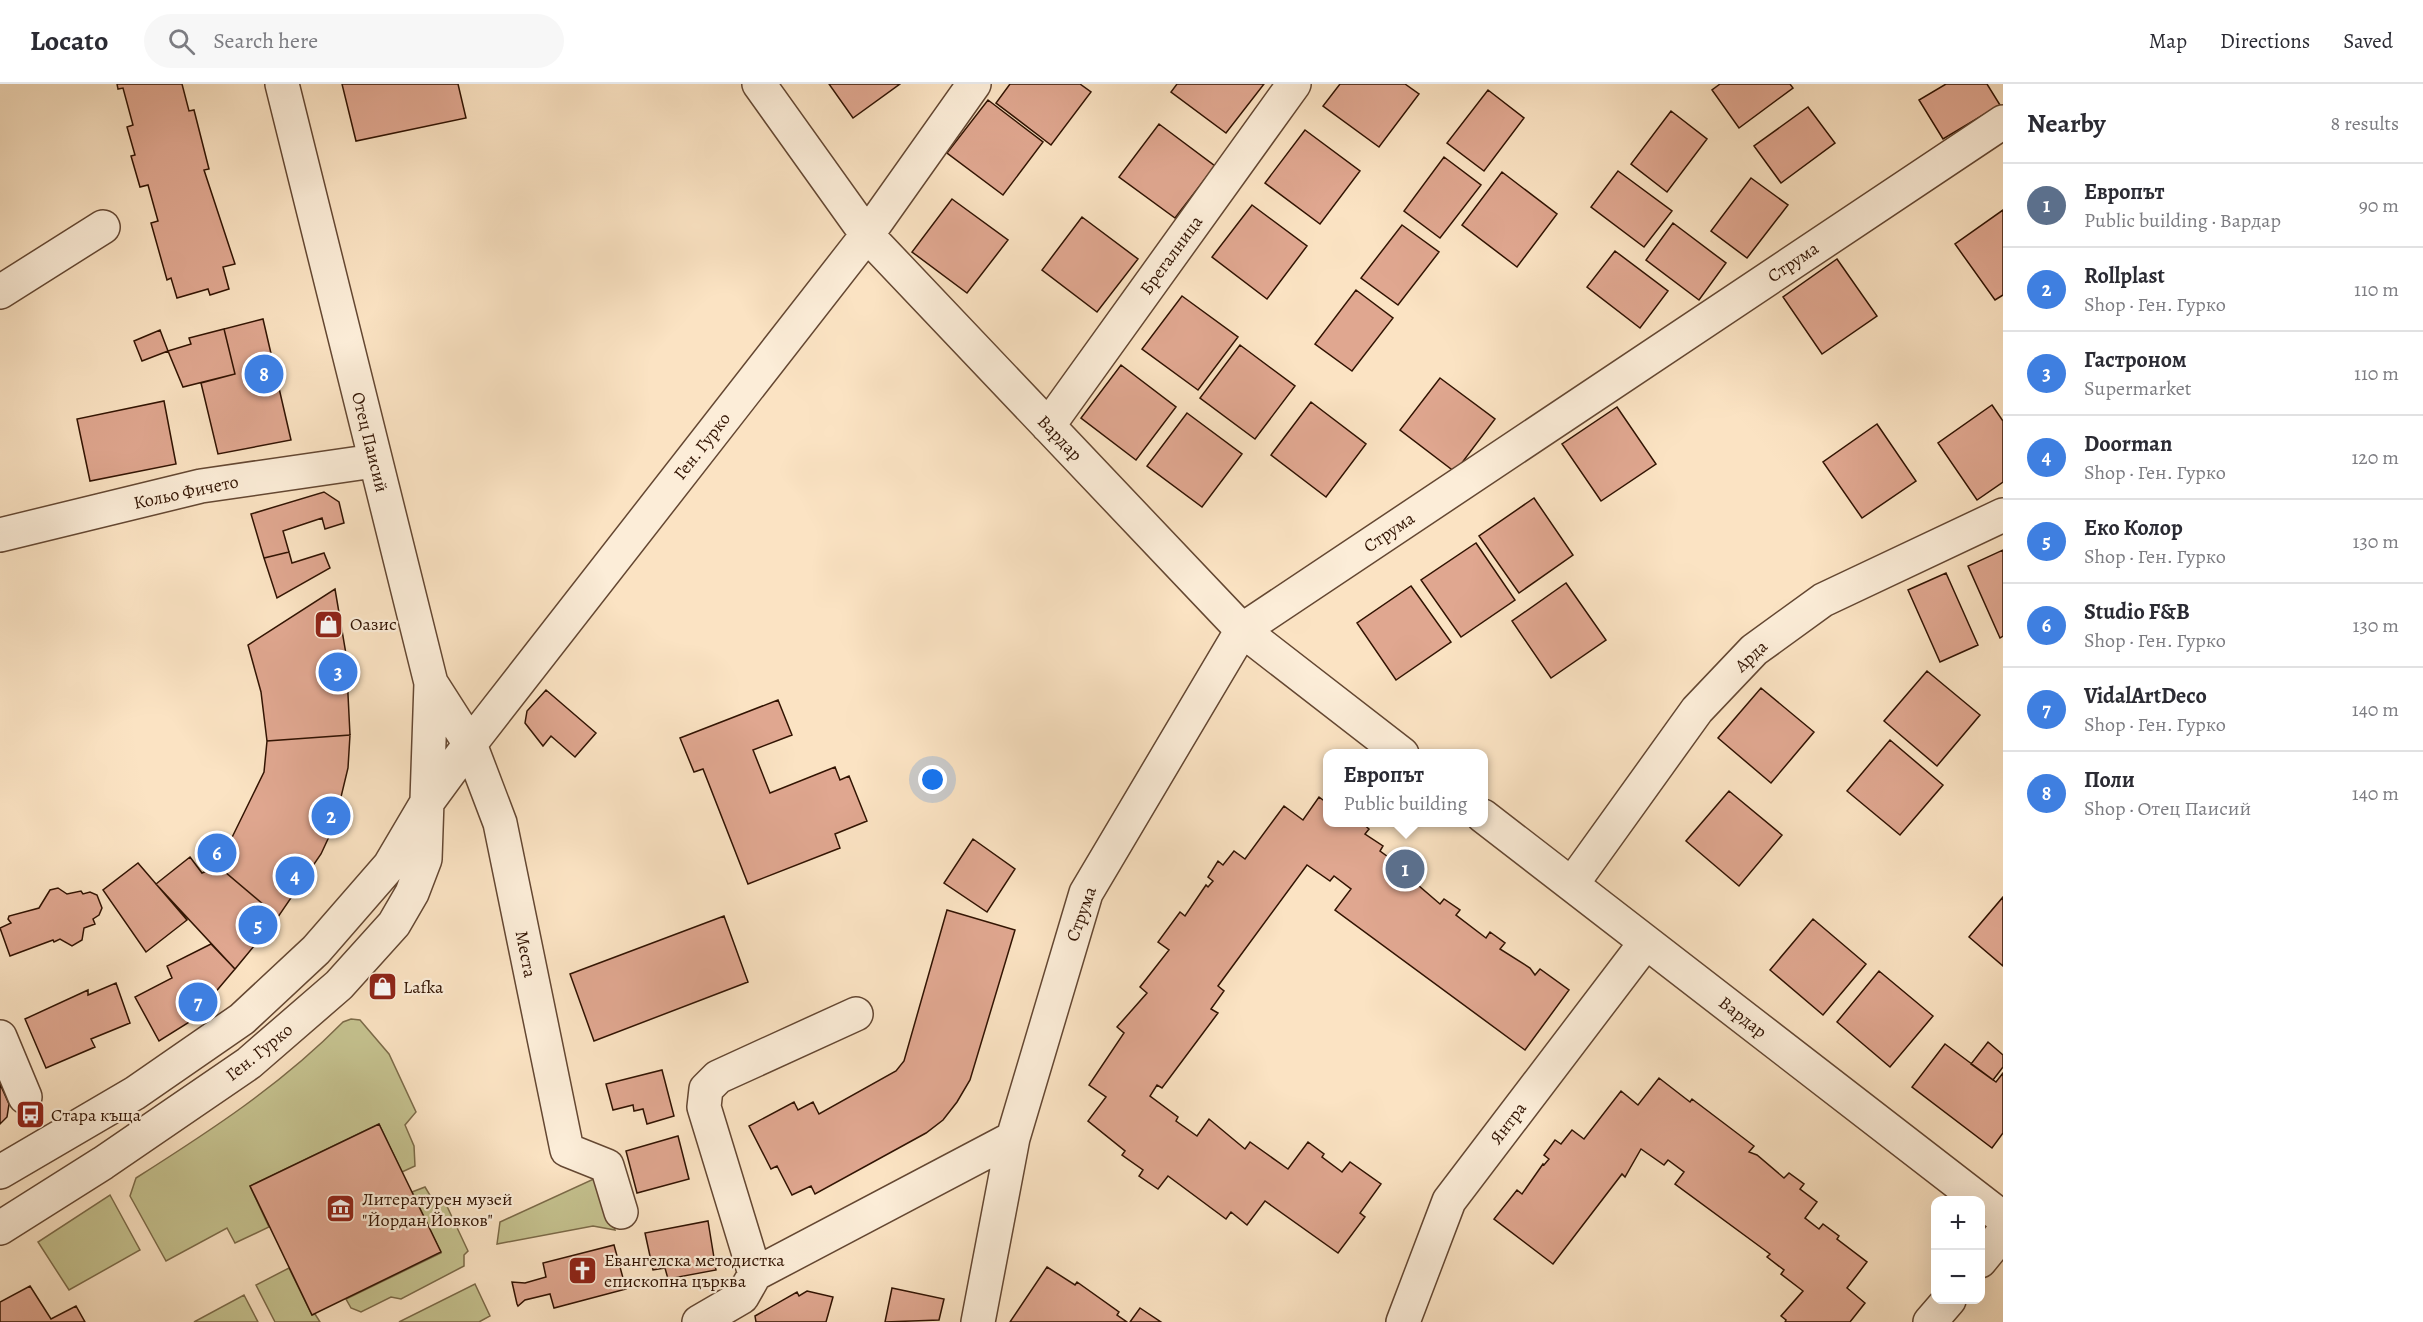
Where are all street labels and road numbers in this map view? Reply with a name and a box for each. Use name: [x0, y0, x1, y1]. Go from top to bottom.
street label: Брегалница: [1134, 210, 1208, 299]
street label: Струма: [1763, 236, 1824, 288]
street label: Отец Паисий: [346, 389, 394, 495]
street label: Ген. Гурко: [668, 407, 736, 485]
street label: Вардар: [1032, 410, 1088, 466]
street label: Кольо Фичето: [131, 469, 241, 515]
street label: Струма: [1359, 506, 1420, 558]
street label: Арда: [1729, 634, 1773, 678]
street label: Струма: [1060, 882, 1102, 945]
street label: Места: [510, 929, 542, 980]
street label: Вардар: [1714, 991, 1772, 1043]
street label: Ген. Гурко: [221, 1018, 297, 1086]
street label: Янтра: [1484, 1096, 1532, 1149]

